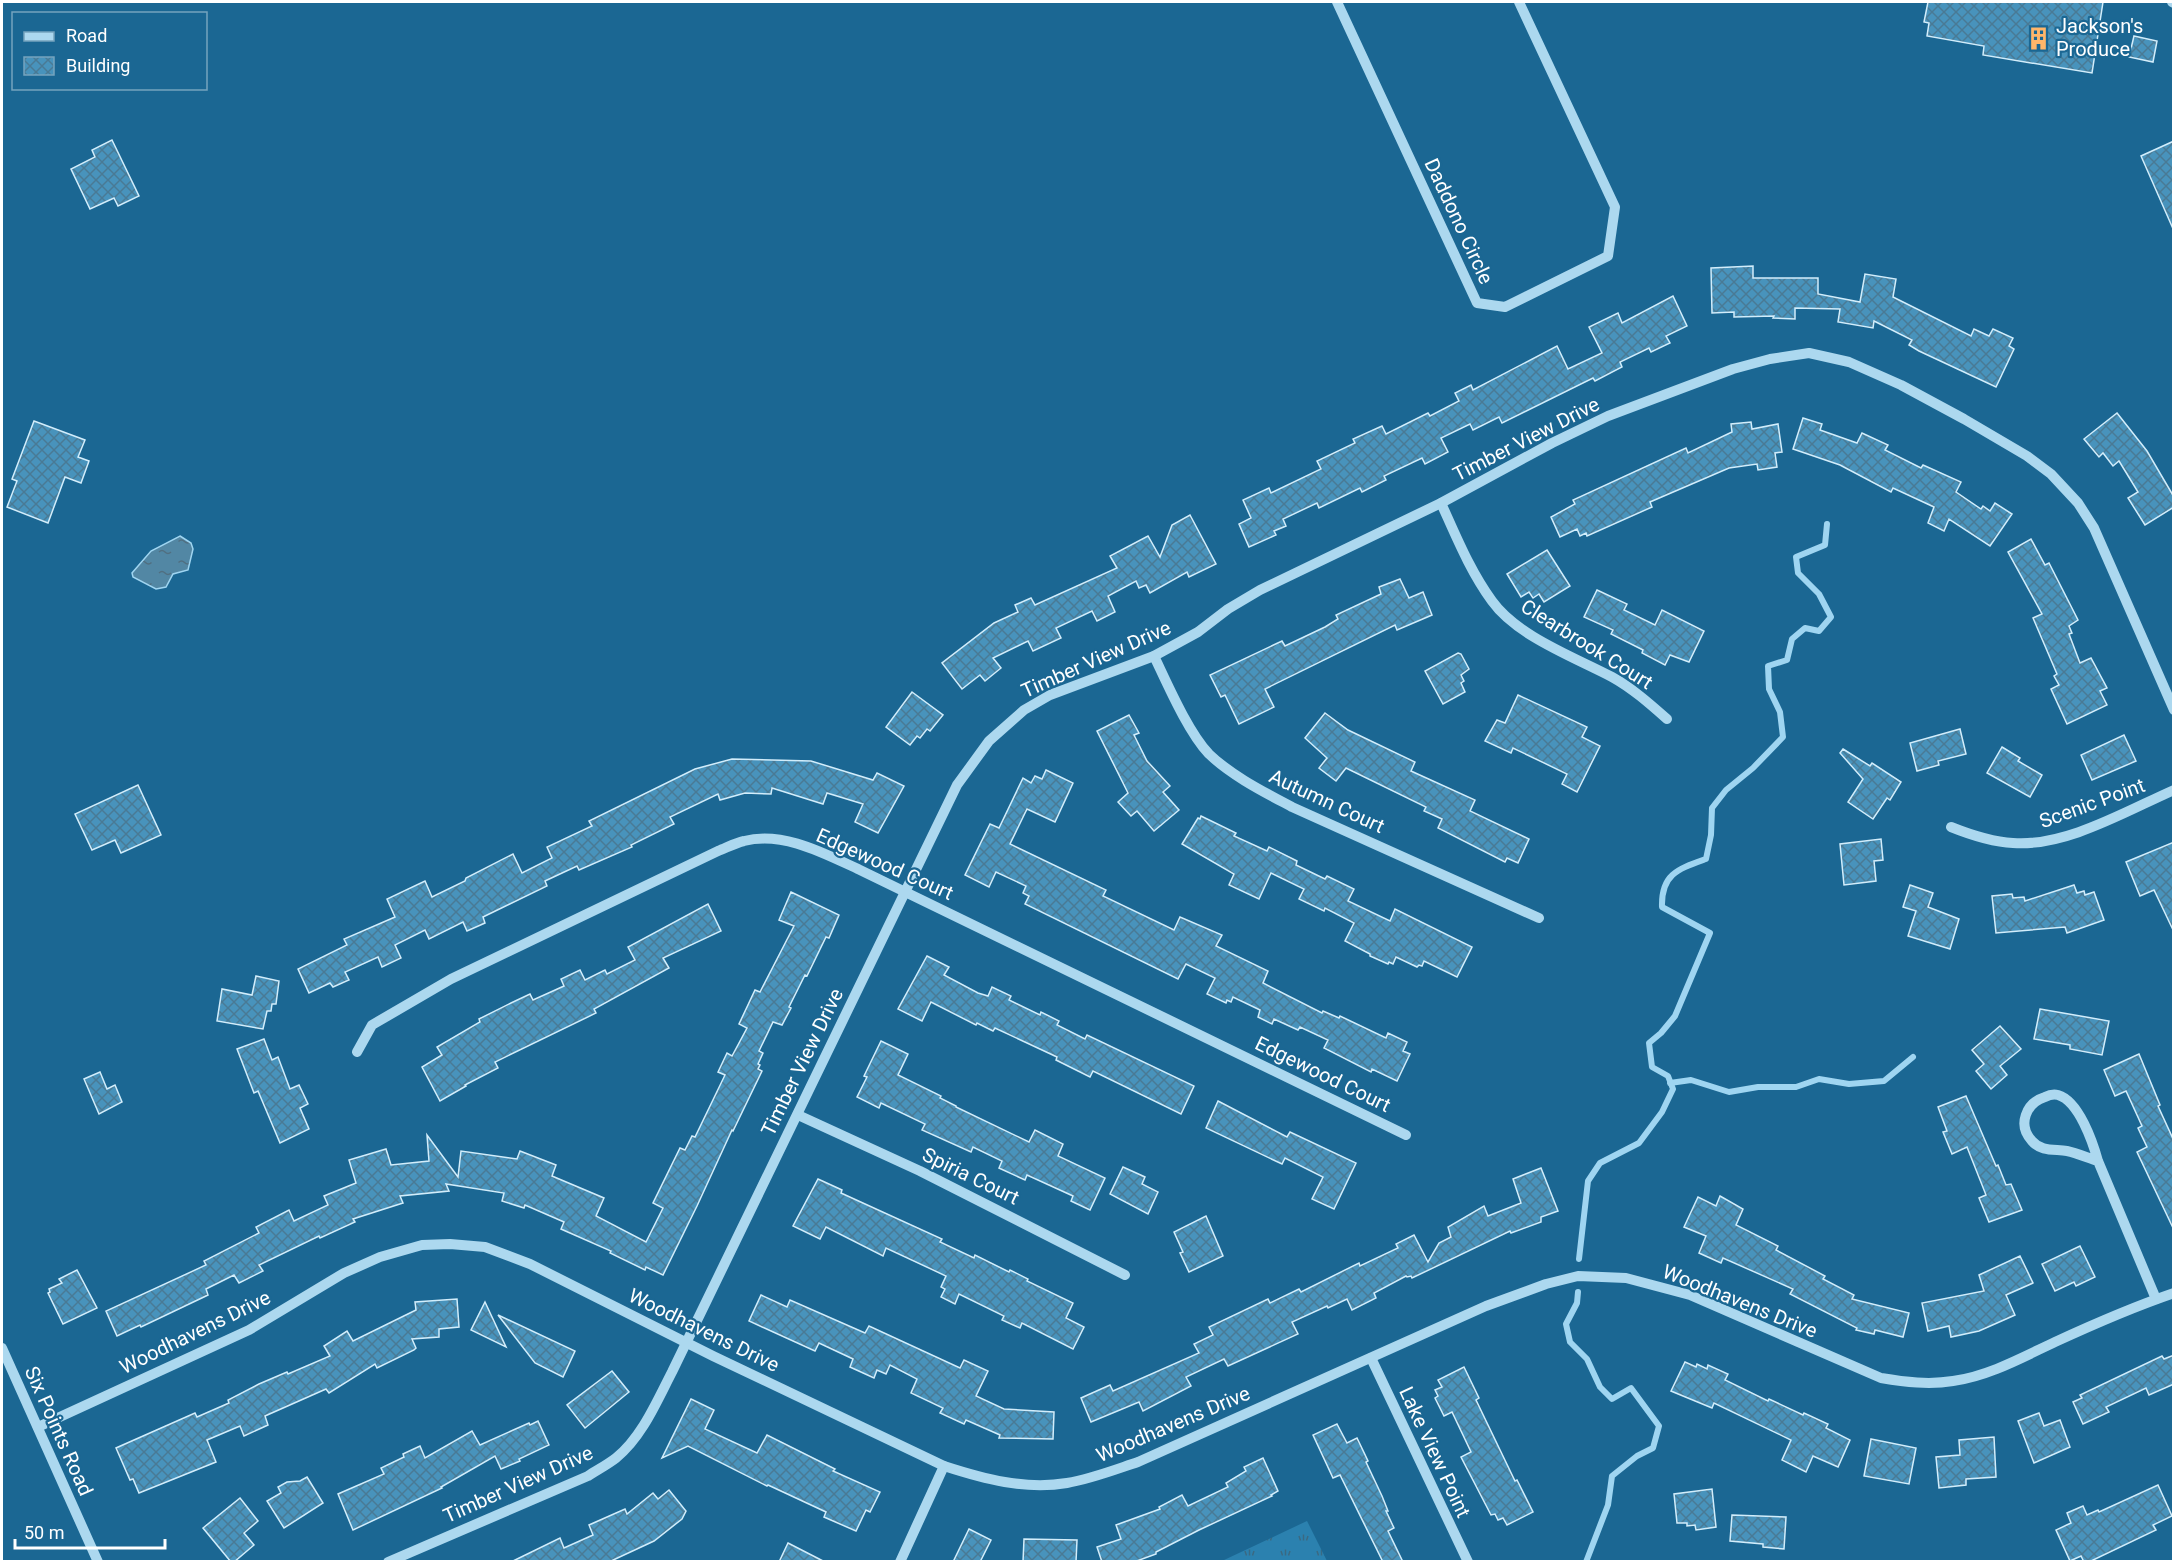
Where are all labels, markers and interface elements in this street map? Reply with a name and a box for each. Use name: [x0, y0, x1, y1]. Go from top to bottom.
legend: [12, 12, 207, 90]
place label: Jackson's Produce: [2056, 14, 2143, 61]
text: Road: [66, 25, 107, 46]
building icon: Jackson's Produce: [2025, 25, 2051, 51]
text: Building: [66, 55, 130, 76]
street label: Daddono Circle: [1419, 154, 1499, 288]
street label: Timber View Drive: [1449, 392, 1603, 486]
street label: Clearbrook Court: [1517, 594, 1657, 694]
street label: Timber View Drive: [1018, 615, 1174, 703]
street label: Autumn Court: [1266, 764, 1388, 838]
street label: Scenic Point: [2036, 773, 2148, 833]
street label: Edgewood Court: [813, 823, 957, 905]
street label: Timber View Drive: [756, 984, 848, 1140]
street label: Edgewood Court: [1251, 1031, 1395, 1117]
street label: Spiria Court: [919, 1142, 1023, 1210]
street label: Woodhavens Drive: [1659, 1259, 1821, 1343]
street label: Woodhavens Drive: [625, 1283, 783, 1377]
street label: Woodhavens Drive: [116, 1285, 274, 1379]
street label: Six Points Road: [20, 1363, 98, 1499]
street label: Woodhavens Drive: [1092, 1381, 1254, 1467]
street label: Lake View Point: [1394, 1383, 1476, 1521]
street label: Timber View Drive: [440, 1440, 596, 1528]
scale bar: [15, 1512, 165, 1550]
text: 50 m: [24, 1522, 64, 1543]

